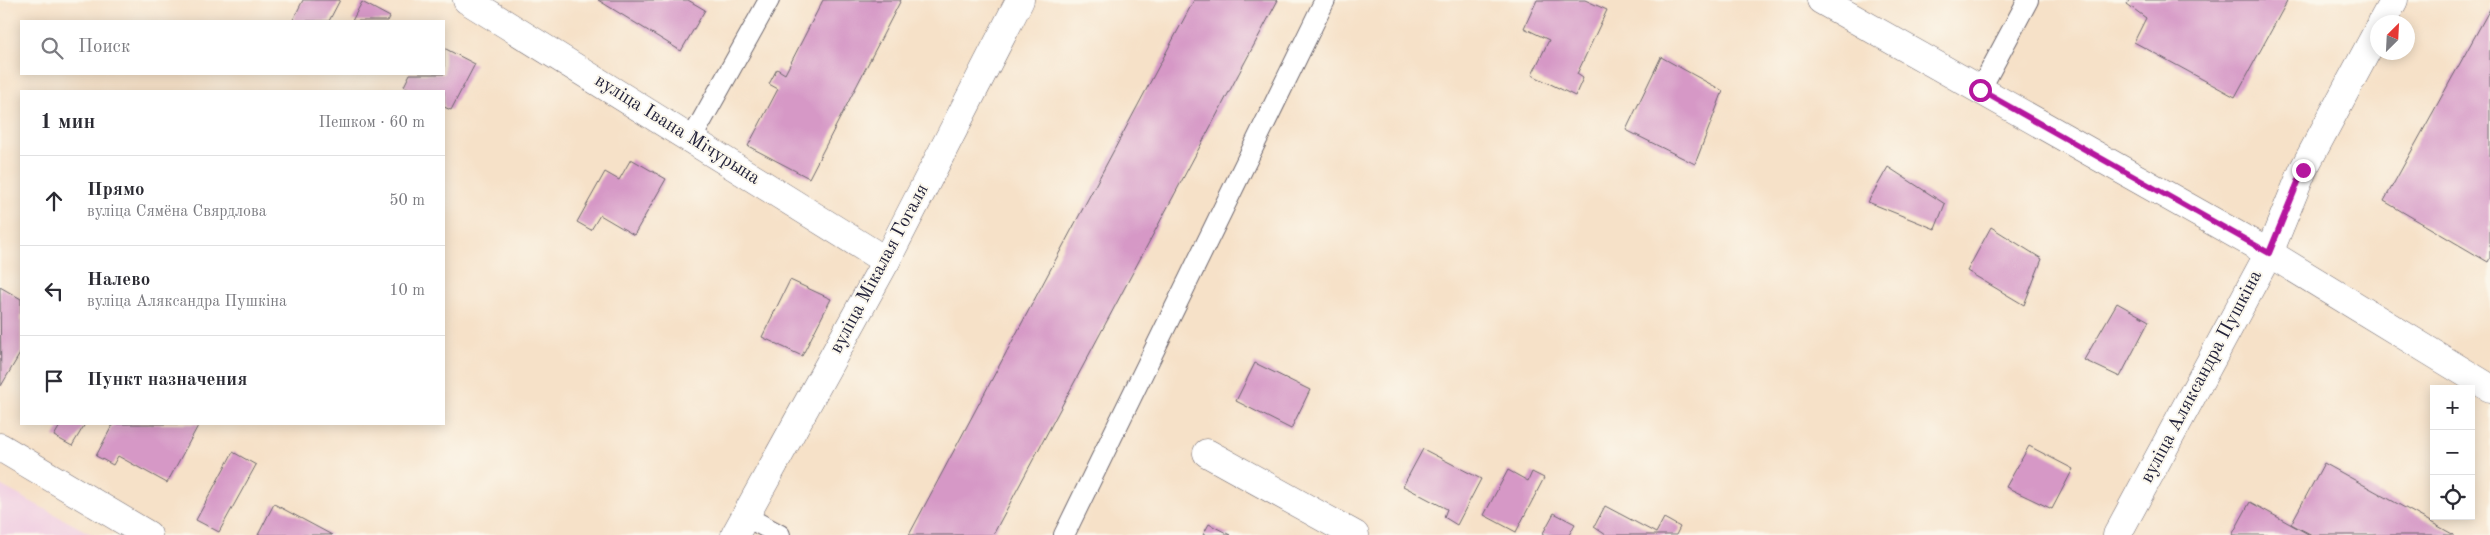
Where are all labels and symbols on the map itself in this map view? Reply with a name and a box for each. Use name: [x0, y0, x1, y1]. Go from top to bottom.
north arrow: [2370, 15, 2415, 60]
street label: вуліца Івана Мічурына: [591, 71, 763, 189]
route start: [1969, 79, 1992, 102]
route end: [2292, 159, 2315, 182]
street label: вуліца Мікалая Гогаля: [827, 181, 933, 357]
street label: вуліца Аляксандра Пушкіна: [2138, 267, 2266, 486]

